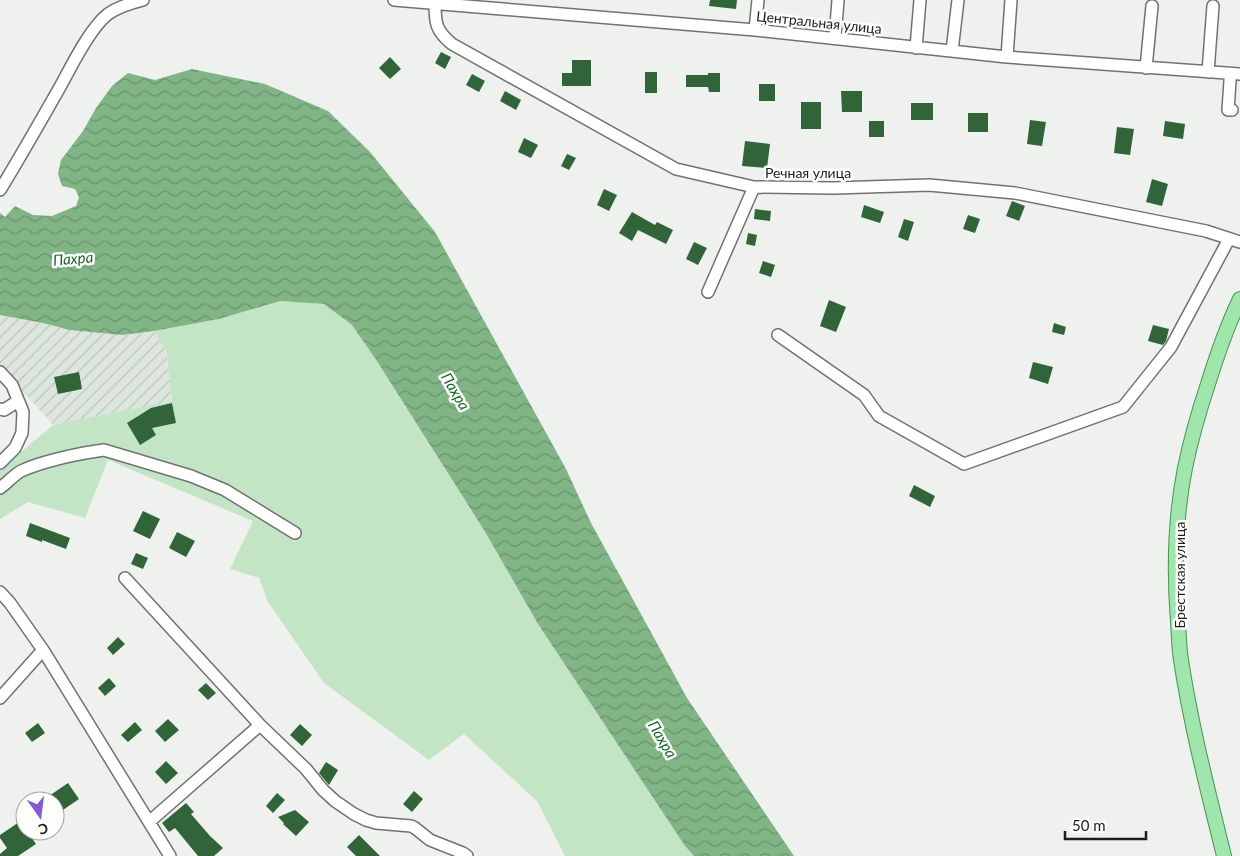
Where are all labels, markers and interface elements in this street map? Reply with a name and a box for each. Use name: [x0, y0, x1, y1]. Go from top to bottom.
street label: Центральная улица: [755, 7, 883, 37]
street label: Речная улица: [765, 164, 851, 181]
water label: Пахра: [52, 247, 94, 269]
water label: Пахра: [438, 369, 474, 413]
street label: Брестская улица: [1171, 522, 1188, 628]
water label: Пахра: [645, 717, 681, 761]
north arrow: [15, 791, 65, 841]
scale bar: [1065, 808, 1146, 840]
text: 50 m: [1072, 816, 1106, 834]
text: С: [36, 820, 50, 839]

